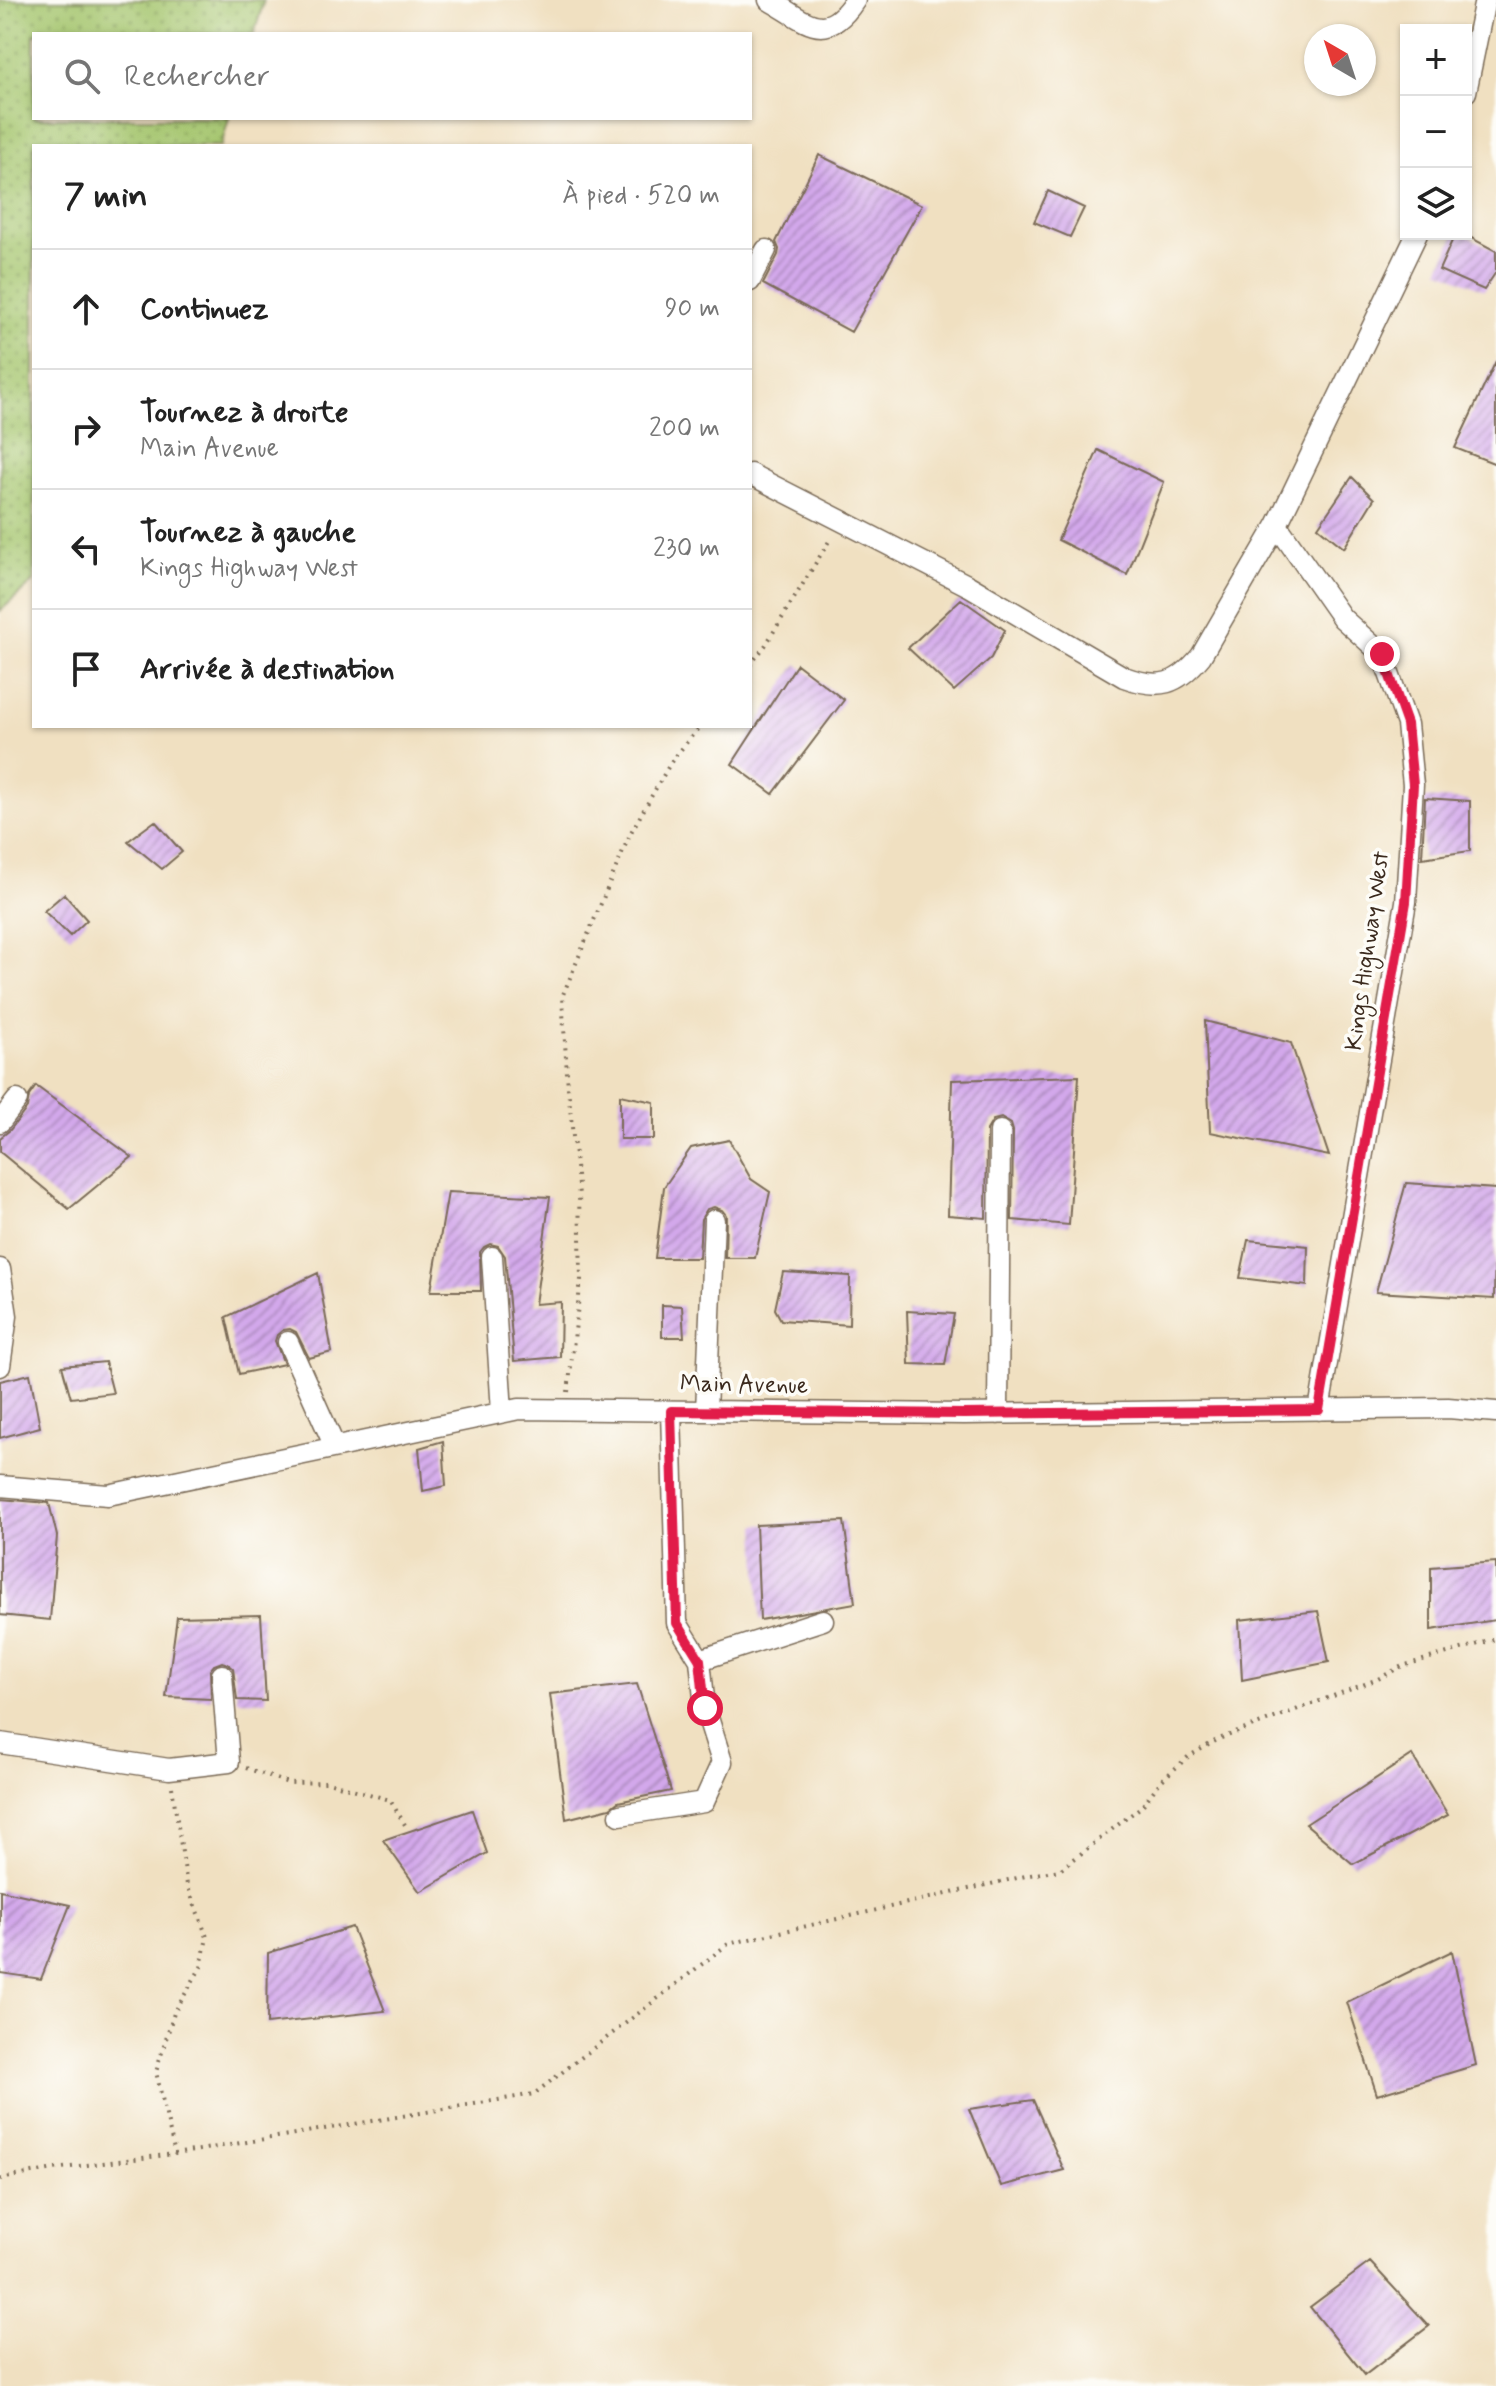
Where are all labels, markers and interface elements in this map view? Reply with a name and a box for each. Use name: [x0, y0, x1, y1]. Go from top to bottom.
north arrow: [1304, 24, 1376, 96]
map controls: [1400, 24, 1472, 240]
button: +: [1400, 24, 1472, 96]
search box: [32, 32, 752, 120]
icon: search: [60, 54, 104, 98]
text: Rechercher: [124, 57, 270, 96]
button: −: [1400, 96, 1472, 168]
button: layers: [1400, 168, 1472, 240]
text: 7 min: [64, 174, 148, 219]
text: À pied · 520 m: [562, 179, 720, 213]
icon: ahead: [64, 287, 108, 331]
text: Continuez: [140, 290, 269, 329]
text: 90 m: [665, 292, 720, 326]
text: Tournez à droite: [140, 393, 349, 432]
icon: right: [64, 407, 108, 451]
text: 200 m: [649, 412, 720, 446]
text: Main Avenue: [140, 432, 279, 466]
text: Tournez à gauche: [140, 513, 356, 552]
icon: left: [64, 527, 108, 571]
text: 230 m: [653, 532, 720, 566]
text: Kings Highway West: [140, 552, 358, 586]
route end: [1364, 636, 1400, 672]
icon: arrive: [64, 647, 108, 691]
text: Arrivée à destination: [140, 650, 395, 689]
street label: Kings Highway West: [1339, 849, 1399, 1053]
street label: Main Avenue: [680, 1368, 808, 1402]
route start: [687, 1690, 723, 1726]

